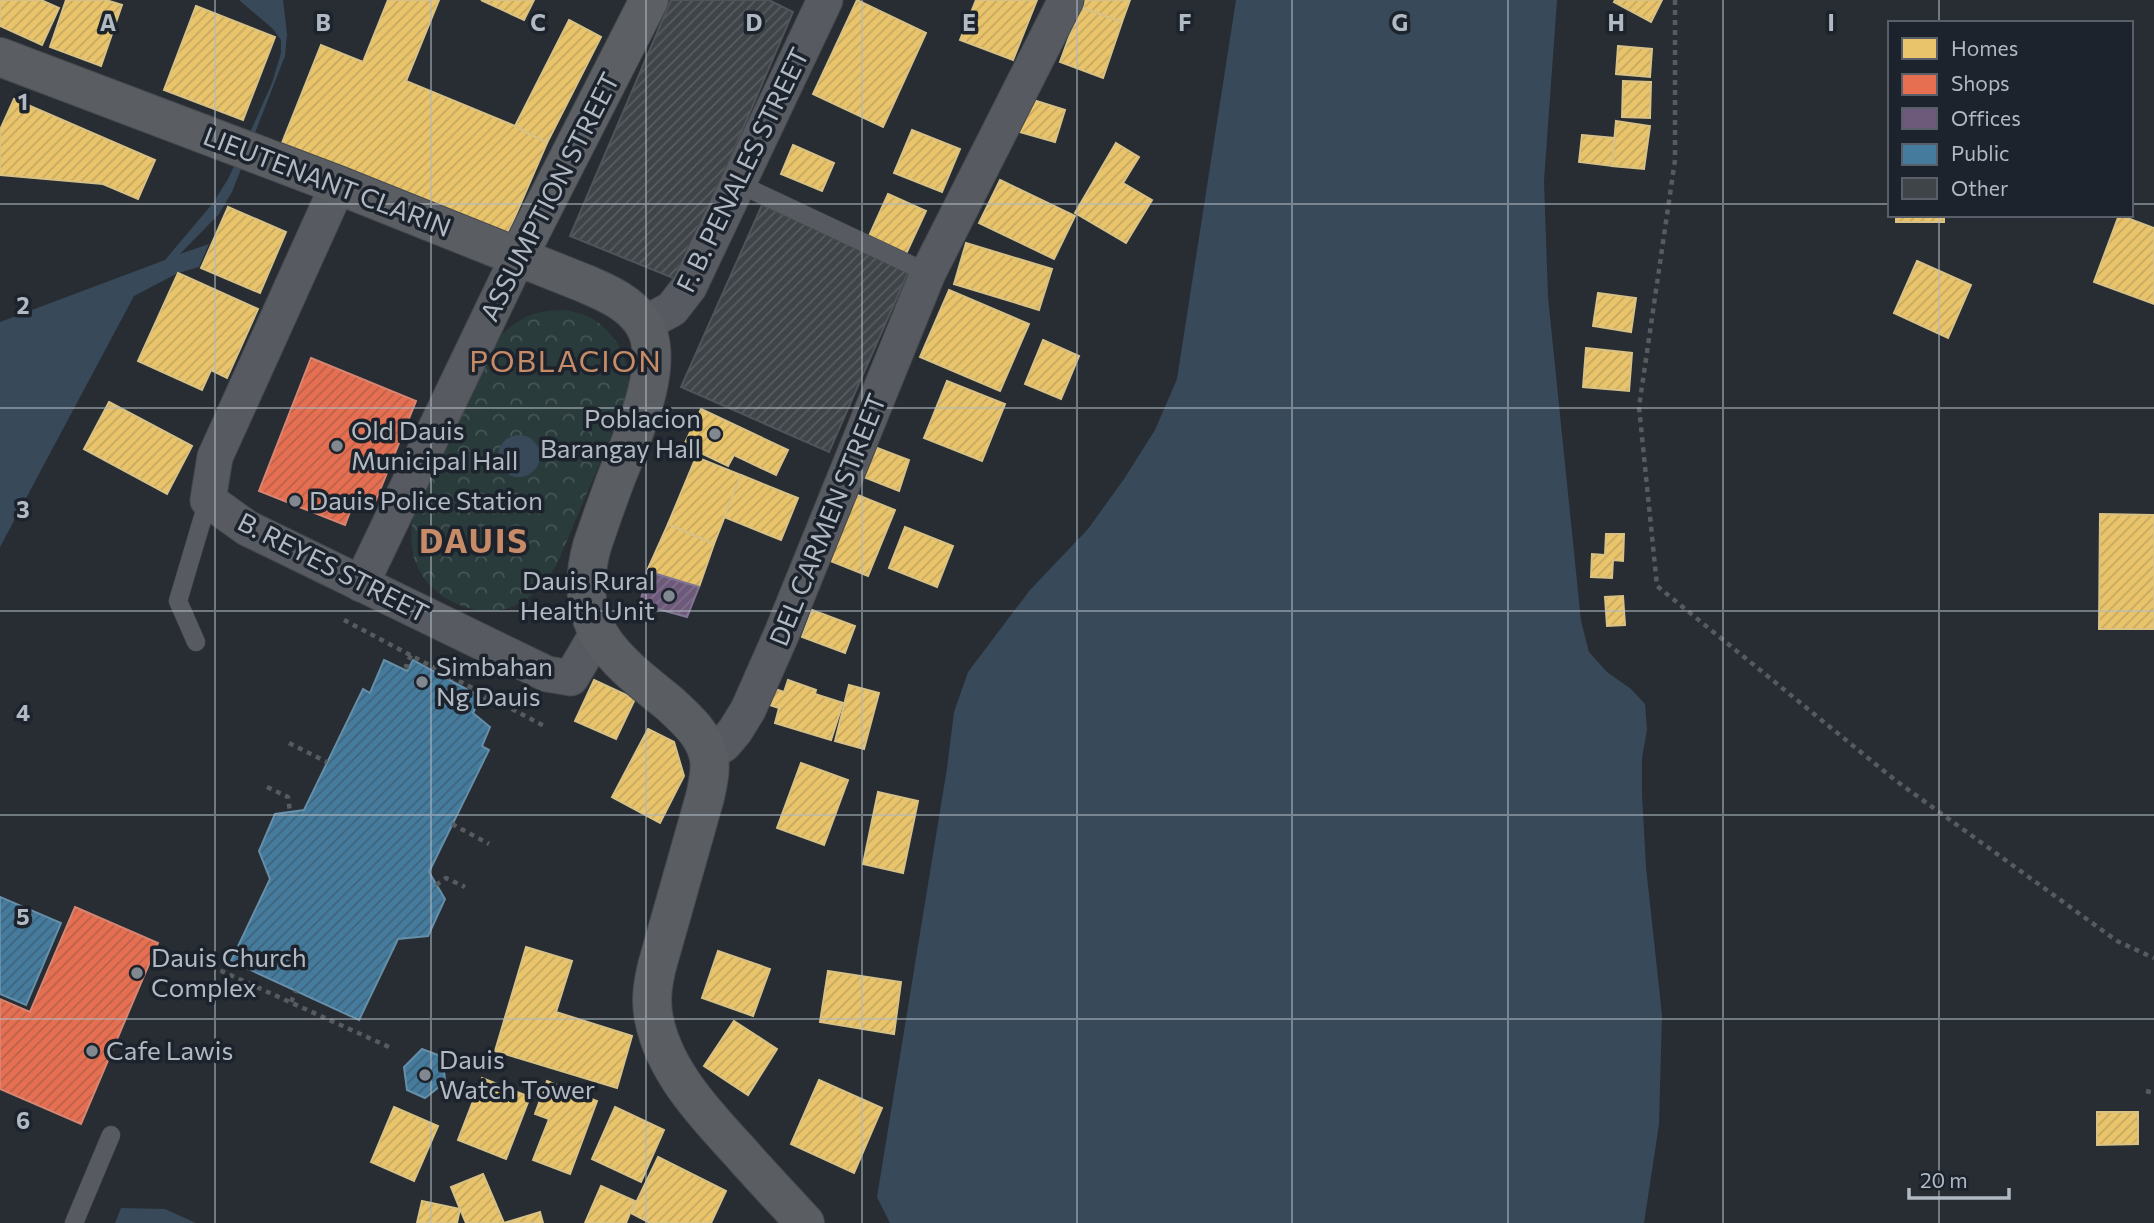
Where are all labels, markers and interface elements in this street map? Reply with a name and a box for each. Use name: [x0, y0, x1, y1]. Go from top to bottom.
text: A: [100, 8, 117, 36]
text: B: [315, 8, 331, 36]
text: C: [530, 8, 546, 36]
text: D: [746, 8, 763, 36]
text: E: [962, 8, 976, 36]
text: F: [1178, 8, 1192, 36]
text: G: [1392, 8, 1408, 36]
text: H: [1607, 8, 1625, 36]
text: I: [1827, 8, 1835, 36]
legend: [1888, 21, 2133, 217]
text: Homes: [1951, 35, 2018, 60]
street label: F. B. PENALES STREET: [669, 42, 814, 297]
street label: ASSUMPTION STREET: [473, 67, 625, 326]
text: Shops: [1951, 70, 2010, 95]
text: 1: [18, 87, 28, 115]
text: Offices: [1951, 105, 2021, 130]
street label: LIEUTENANT CLARIN: [199, 119, 456, 242]
text: Public: [1951, 140, 2009, 165]
text: Other: [1951, 175, 2008, 200]
text: 2: [16, 291, 30, 319]
district label: POBLACION: [469, 341, 663, 378]
street label: DEL CARMEN STREET: [762, 389, 891, 650]
place label: Poblacion Barangay Hall: [540, 402, 701, 463]
place label: Old Dauis Municipal Hall: [351, 414, 518, 475]
marker: Poblacion Barangay Hall: [707, 426, 723, 442]
marker: Old Dauis Municipal Hall: [329, 438, 345, 454]
place label: Dauis Police Station: [309, 484, 543, 515]
marker: Dauis Police Station: [287, 493, 303, 509]
text: 3: [16, 495, 30, 523]
street label: B. REYES STREET: [233, 505, 434, 628]
district label: DAUIS: [419, 519, 529, 560]
place label: Dauis Rural Health Unit: [520, 564, 655, 625]
marker: Dauis Rural Health Unit: [661, 588, 677, 604]
place label: Simbahan Ng Dauis: [436, 650, 553, 711]
marker: Simbahan Ng Dauis: [414, 674, 430, 690]
text: 4: [16, 698, 30, 726]
text: 5: [16, 902, 30, 930]
place label: Dauis Church Complex: [151, 941, 307, 1002]
marker: Dauis Church Complex: [129, 965, 145, 981]
place label: Cafe Lawis: [106, 1034, 233, 1065]
marker: Cafe Lawis: [84, 1043, 100, 1059]
place label: Dauis Watch Tower: [439, 1043, 595, 1104]
marker: Dauis Watch Tower: [417, 1067, 433, 1083]
text: 6: [16, 1106, 30, 1134]
scale bar: [1909, 1156, 2009, 1200]
text: 20 m: [1920, 1167, 1968, 1192]

